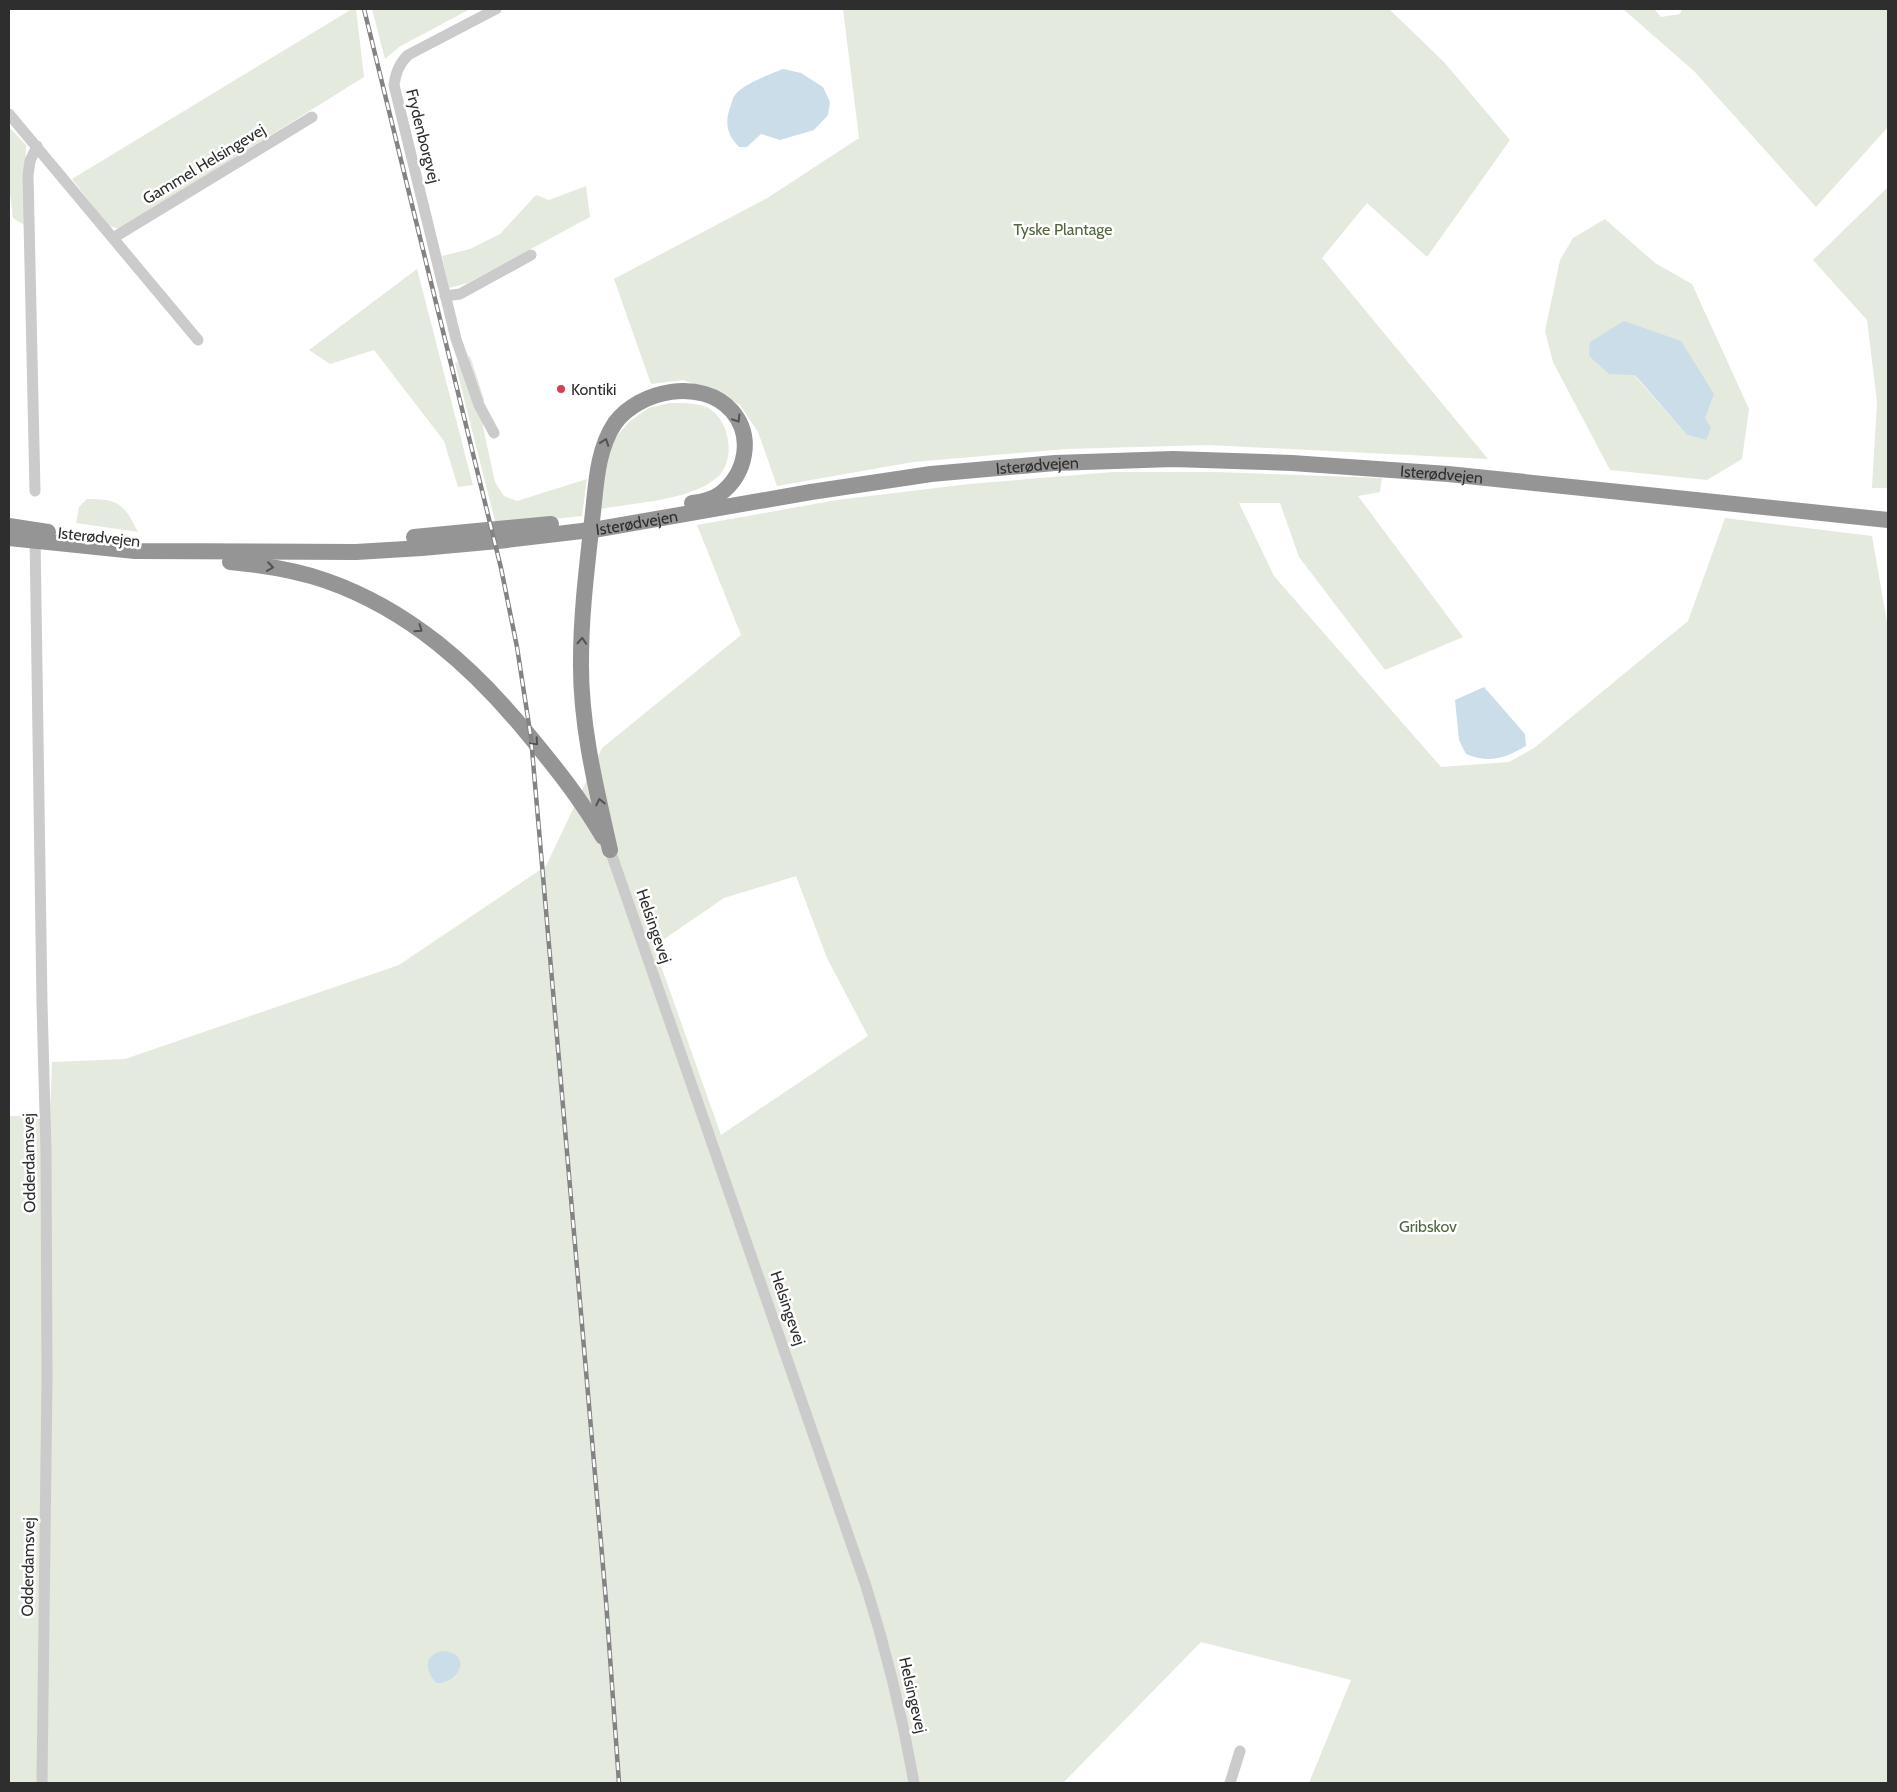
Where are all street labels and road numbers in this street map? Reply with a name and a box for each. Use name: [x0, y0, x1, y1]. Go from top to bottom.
street label: Frydenborgvej: [402, 87, 444, 185]
street label: Gammel Helsingevej: [139, 120, 269, 208]
street label: Isterødvejen: [995, 453, 1079, 478]
street label: Isterødvejen: [1399, 461, 1484, 487]
street label: Isterødvejen: [595, 506, 679, 539]
street label: Isterødvejen: [57, 523, 141, 551]
street label: Helsingevej: [632, 886, 676, 966]
street label: Odderdamsvej: [19, 1113, 39, 1213]
street label: Helsingevej: [766, 1268, 810, 1348]
street label: Odderdamsvej: [18, 1517, 38, 1617]
street label: Helsingevej: [895, 1655, 931, 1735]

